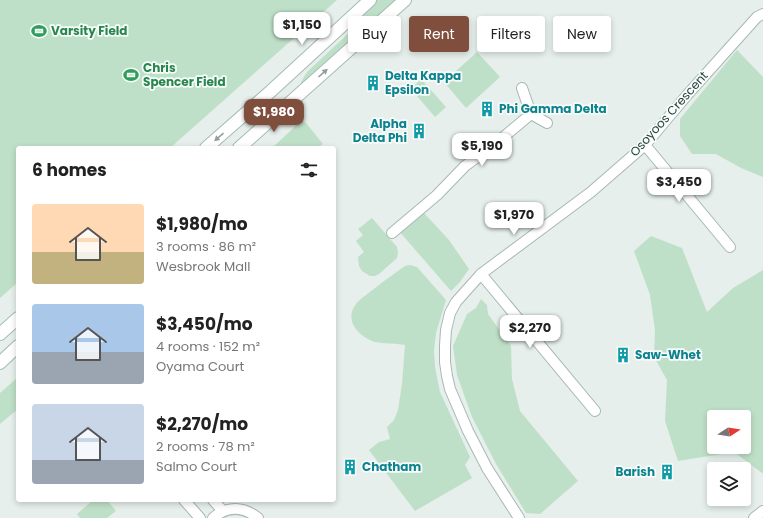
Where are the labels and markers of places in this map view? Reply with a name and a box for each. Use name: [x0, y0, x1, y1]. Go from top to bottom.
pin: $1,150: [269, 12, 335, 46]
sports icon: Varsity Field: [30, 22, 48, 40]
place label: Varsity Field: [51, 22, 127, 39]
place label: Chris Spencer Field: [143, 59, 226, 90]
sports icon: Chris Spencer Field: [122, 66, 140, 84]
place label: Delta Kappa Epsilon: [385, 67, 461, 98]
building icon: Delta Kappa Epsilon: [364, 74, 382, 92]
pin: $1,980: [241, 99, 307, 133]
building icon: Phi Gamma Delta: [478, 100, 496, 118]
place label: Phi Gamma Delta: [499, 100, 607, 117]
place label: Alpha Delta Phi: [353, 115, 407, 146]
building icon: Alpha Delta Phi: [410, 122, 428, 140]
pin: $5,190: [449, 133, 515, 167]
pin: $3,450: [646, 169, 712, 203]
pin: $1,970: [481, 202, 547, 236]
pin: $2,270: [497, 315, 563, 349]
building icon: Saw-Whet: [614, 346, 632, 364]
place label: Saw-Whet: [635, 346, 701, 363]
building icon: Chatham: [341, 458, 359, 476]
place label: Chatham: [362, 458, 421, 475]
place label: Barish: [615, 463, 655, 480]
building icon: Barish: [658, 463, 676, 481]

